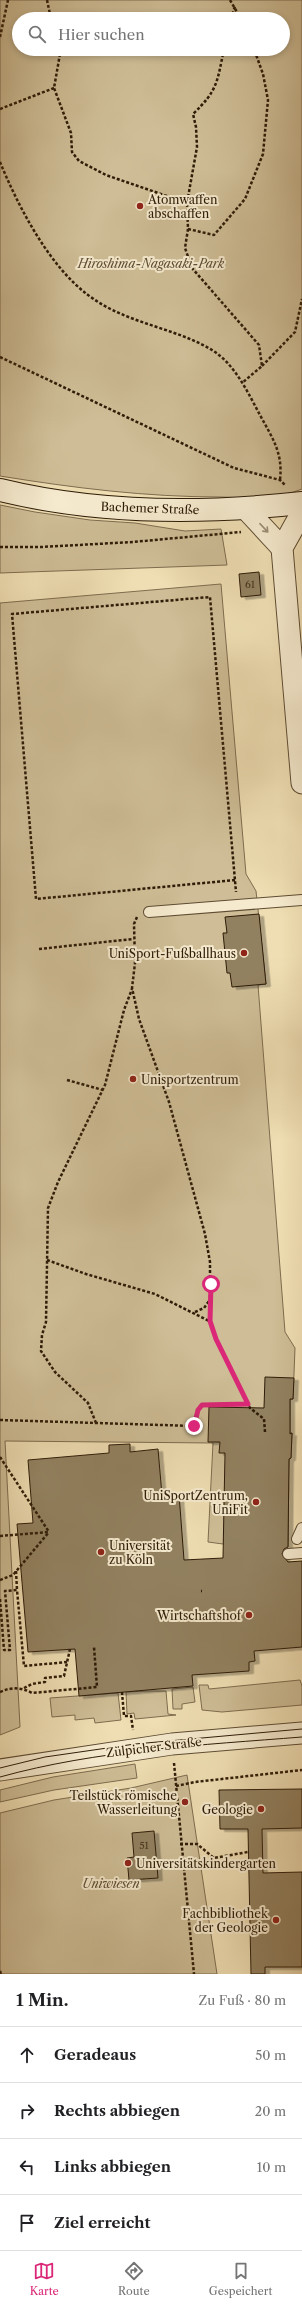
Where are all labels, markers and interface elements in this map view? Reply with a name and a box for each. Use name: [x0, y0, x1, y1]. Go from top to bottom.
search box: [12, 12, 290, 56]
icon: search: [26, 23, 48, 45]
text: Hier suchen: [58, 25, 145, 44]
place label: Atomwaffen abschaffen: [147, 192, 218, 221]
marker: Atomwaffen abschaffen: [135, 201, 145, 211]
park label: Hiroshima-Nagasaki-Park: [77, 256, 225, 271]
street label: Bachemer Straße: [100, 499, 200, 517]
one-way arrow: [260, 522, 269, 533]
house number: 61: [245, 578, 256, 591]
place label: UniSport-Fußballhaus: [109, 946, 236, 961]
marker: UniSport-Fußballhaus: [239, 948, 249, 958]
place label: Unisportzentrum: [141, 1072, 239, 1087]
marker: Unisportzentrum: [128, 1074, 138, 1084]
route start: [202, 1275, 220, 1293]
route end: [185, 1417, 203, 1435]
place label: UniSportZentrum, UniFit: [143, 1488, 249, 1517]
marker: UniSportZentrum, UniFit: [251, 1497, 261, 1507]
place label: Universität zu Köln: [109, 1538, 171, 1567]
marker: Universität zu Köln: [96, 1547, 106, 1557]
place label: Wirtschaftshof: [156, 1608, 243, 1623]
marker: Wirtschaftshof: [244, 1610, 254, 1620]
street label: Zülpicher Straße: [105, 1734, 203, 1760]
place label: Teilstück römische Wasserleitung: [70, 1788, 178, 1817]
marker: Teilstück römische Wasserleitung: [180, 1797, 190, 1807]
place label: Geologie: [202, 1802, 253, 1817]
marker: Geologie: [256, 1804, 266, 1814]
house number: 51: [139, 1839, 150, 1852]
place label: Universitätskindergarten: [136, 1856, 277, 1871]
marker: Universitätskindergarten: [123, 1858, 133, 1868]
park label: Uniwiesen: [82, 1876, 140, 1891]
place label: Fachbibliothek der Geologie: [182, 1906, 269, 1935]
marker: Fachbibliothek der Geologie: [271, 1915, 281, 1925]
text: 1 Min.: [16, 1990, 68, 2010]
text: Zu Fuß · 80 m: [199, 1992, 286, 2008]
icon: ahead: [16, 2044, 38, 2066]
text: Geradeaus: [54, 2045, 136, 2064]
text: 50 m: [255, 2047, 286, 2063]
icon: right: [16, 2100, 38, 2122]
text: Rechts abbiegen: [54, 2101, 180, 2120]
text: 20 m: [255, 2103, 286, 2119]
icon: left: [16, 2156, 38, 2178]
text: Links abbiegen: [54, 2157, 171, 2176]
text: 10 m: [257, 2159, 286, 2175]
icon: arrive: [16, 2212, 38, 2234]
text: Ziel erreicht: [54, 2213, 150, 2232]
tab: Karte: [30, 2260, 59, 2298]
tab: Route: [118, 2260, 150, 2298]
tab: Gespeichert: [209, 2260, 272, 2298]

